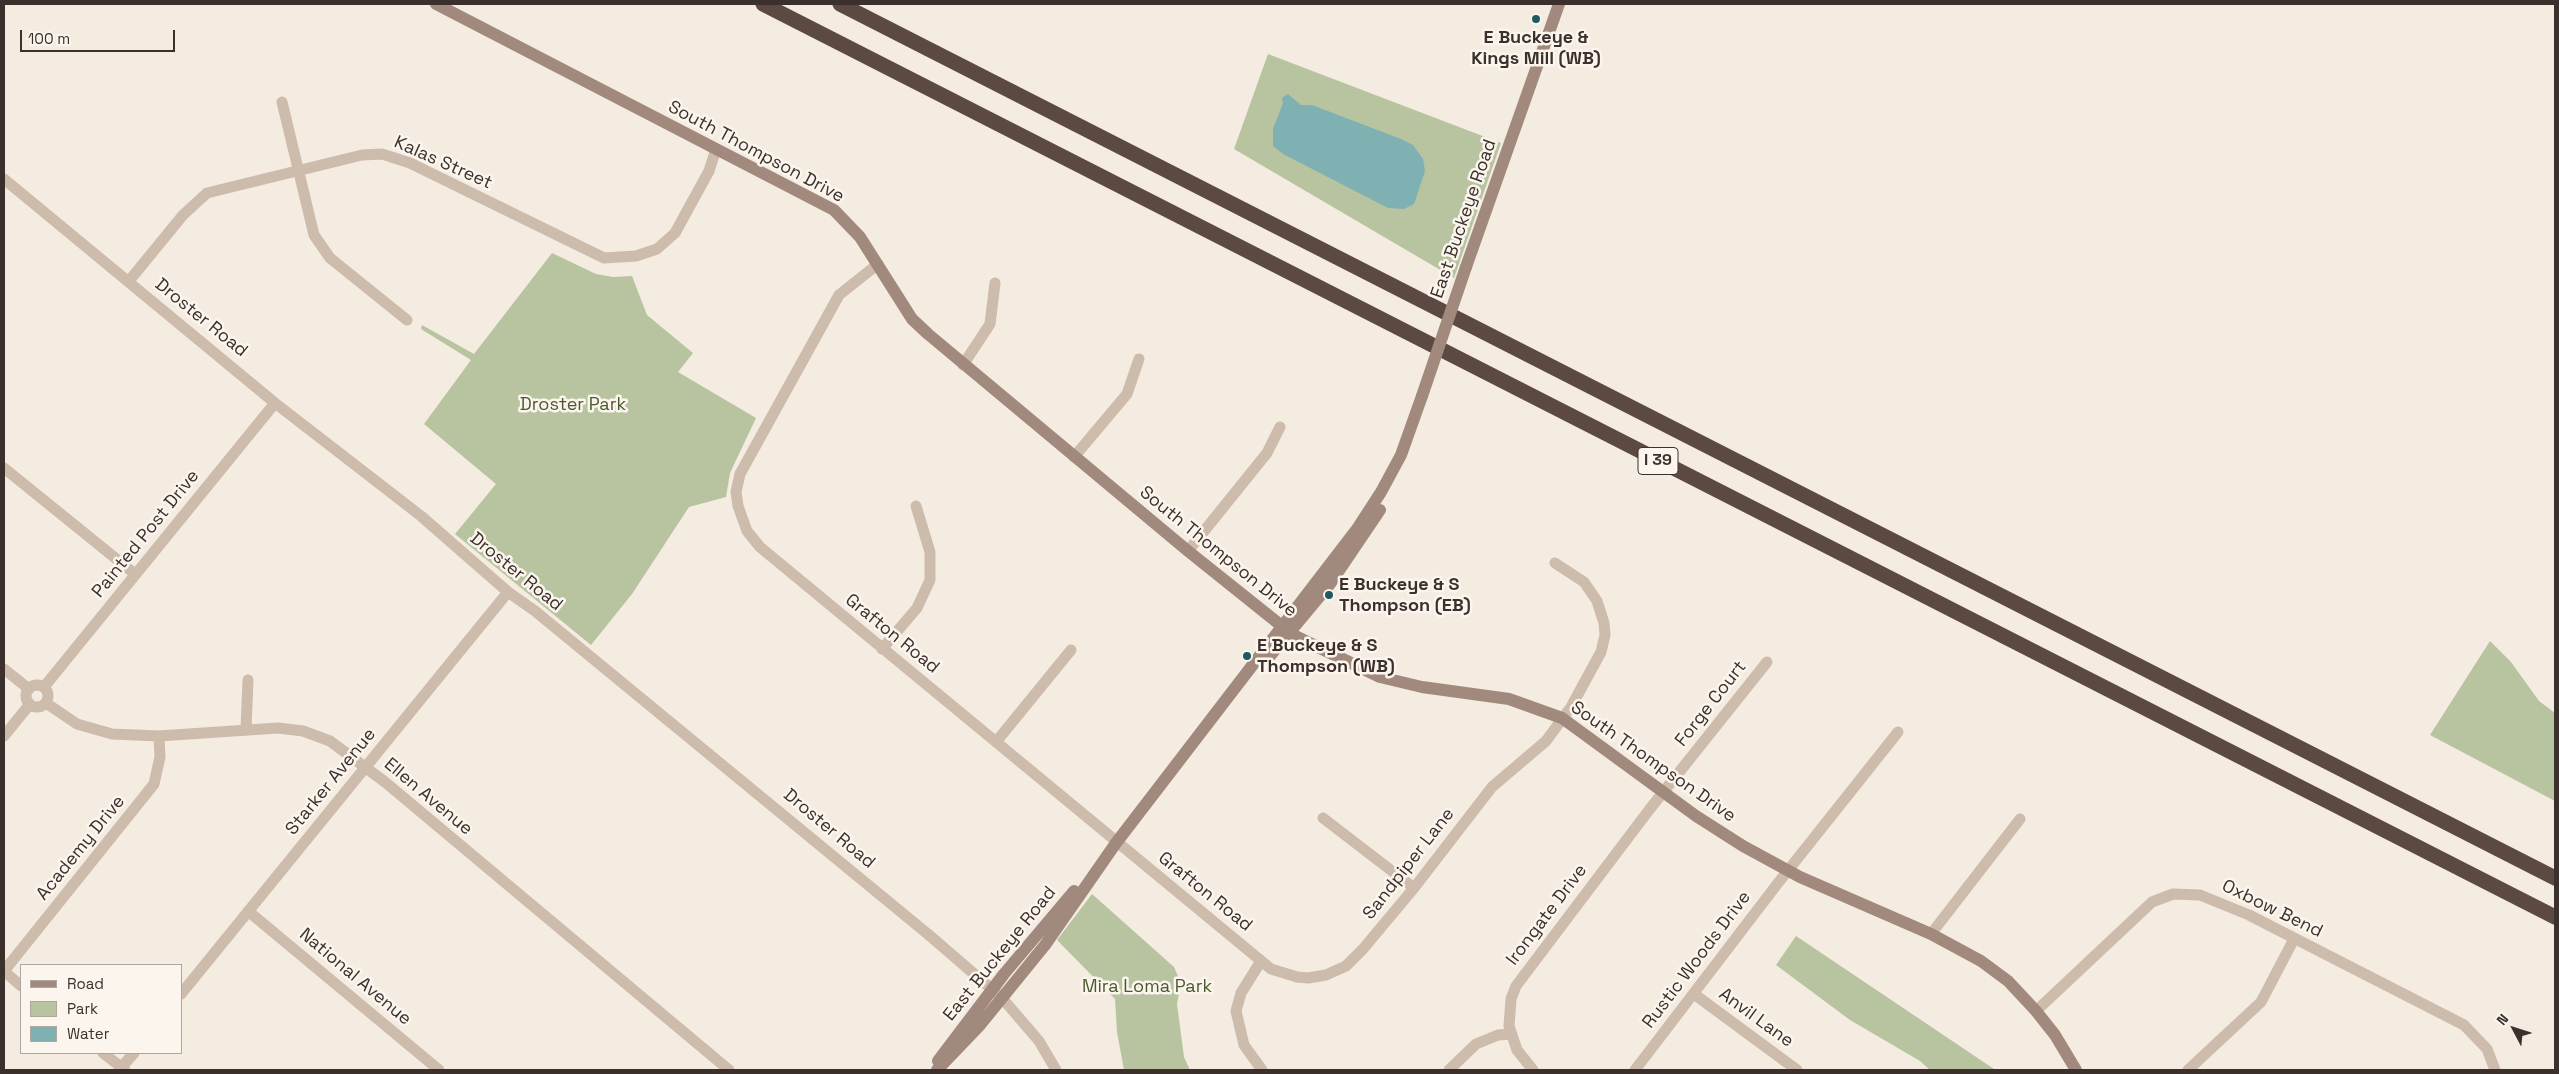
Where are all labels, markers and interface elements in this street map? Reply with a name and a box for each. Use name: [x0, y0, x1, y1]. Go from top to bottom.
marker: E Buckeye & Kings Mill (WB): [1530, 13, 1542, 25]
scale bar: [22, 20, 178, 52]
place label: E Buckeye & Kings Mill (WB): [1471, 27, 1601, 70]
text: 100 m: [28, 29, 70, 48]
street label: South Thompson Drive: [664, 96, 848, 208]
street label: Kalas Street: [391, 132, 495, 194]
street label: East Buckeye Road: [1427, 137, 1501, 301]
street label: Droster Road: [150, 274, 252, 362]
park label: Droster Park: [520, 394, 626, 416]
road number: I 39: [1638, 448, 1678, 474]
street label: Painted Post Drive: [88, 466, 204, 602]
street label: South Thompson Drive: [1135, 482, 1301, 622]
street label: Droster Road: [465, 528, 567, 616]
place label: E Buckeye & S Thompson (EB): [1339, 574, 1471, 616]
marker: E Buckeye & S Thompson (EB): [1323, 589, 1335, 601]
street label: Grafton Road: [841, 590, 943, 678]
place label: E Buckeye & S Thompson (WB): [1257, 635, 1395, 678]
marker: E Buckeye & S Thompson (WB): [1241, 650, 1253, 662]
street label: Forge Court: [1671, 657, 1751, 751]
street label: South Thompson Drive: [1566, 697, 1740, 827]
street label: Starker Avenue: [281, 724, 381, 840]
street label: Ellen Avenue: [379, 754, 477, 840]
street label: Droster Road: [779, 784, 879, 874]
street label: Academy Drive: [32, 791, 130, 905]
street label: Sandpiper Lane: [1359, 804, 1459, 924]
street label: Grafton Road: [1154, 848, 1256, 936]
street label: Irongate Drive: [1502, 860, 1592, 970]
street label: Oxbow Bend: [2218, 875, 2326, 943]
street label: East Buckeye Road: [939, 882, 1061, 1026]
street label: Rustic Woods Drive: [1638, 887, 1756, 1033]
street label: National Avenue: [295, 924, 415, 1030]
legend: [20, 964, 182, 1054]
text: Road: [67, 974, 104, 993]
park label: Mira Loma Park: [1082, 976, 1212, 998]
street label: Anvil Lane: [1714, 984, 1798, 1052]
text: Park: [67, 999, 98, 1018]
north arrow: [2489, 1004, 2539, 1054]
text: N: [2493, 1010, 2512, 1029]
text: Water: [67, 1024, 109, 1043]

